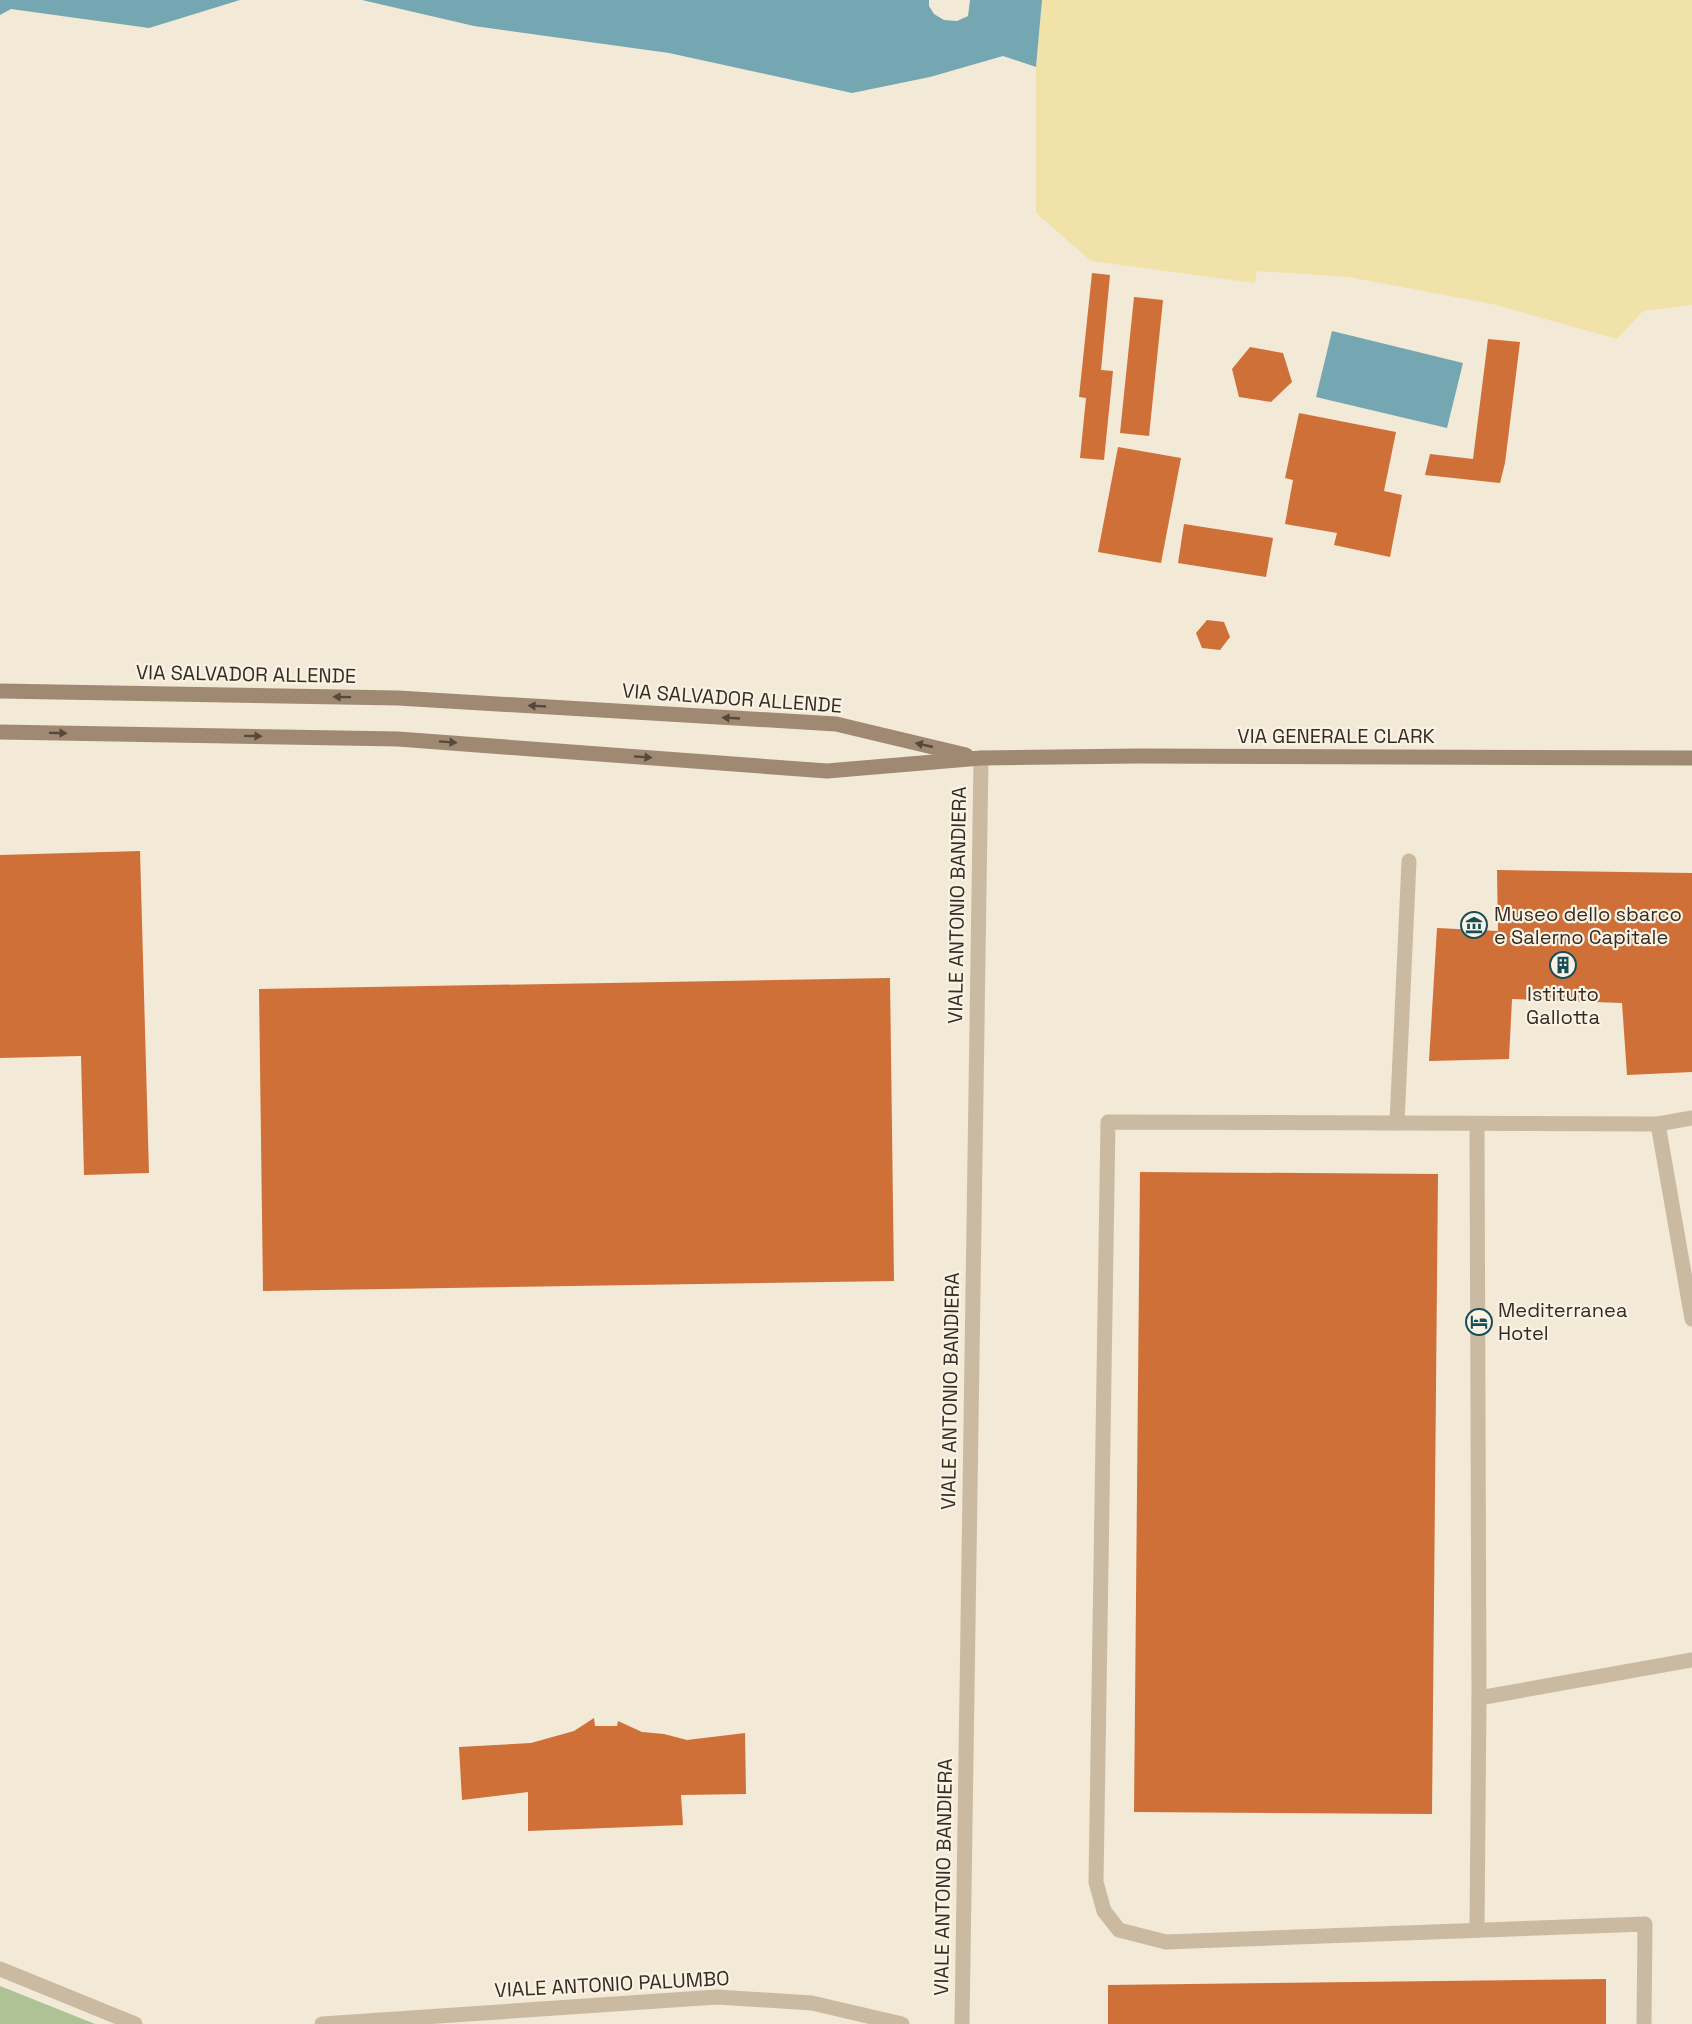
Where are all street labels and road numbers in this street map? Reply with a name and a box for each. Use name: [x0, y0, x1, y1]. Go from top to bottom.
street label: VIA SALVADOR ALLENDE: [136, 659, 356, 689]
street label: VIA SALVADOR ALLENDE: [621, 677, 843, 719]
street label: VIA GENERALE CLARK: [1237, 723, 1435, 749]
street label: VIALE ANTONIO BANDIERA: [942, 786, 972, 1024]
street label: VIALE ANTONIO BANDIERA: [935, 1272, 965, 1510]
street label: VIALE ANTONIO BANDIERA: [928, 1758, 958, 1996]
street label: VIALE ANTONIO PALUMBO: [494, 1965, 730, 2003]

